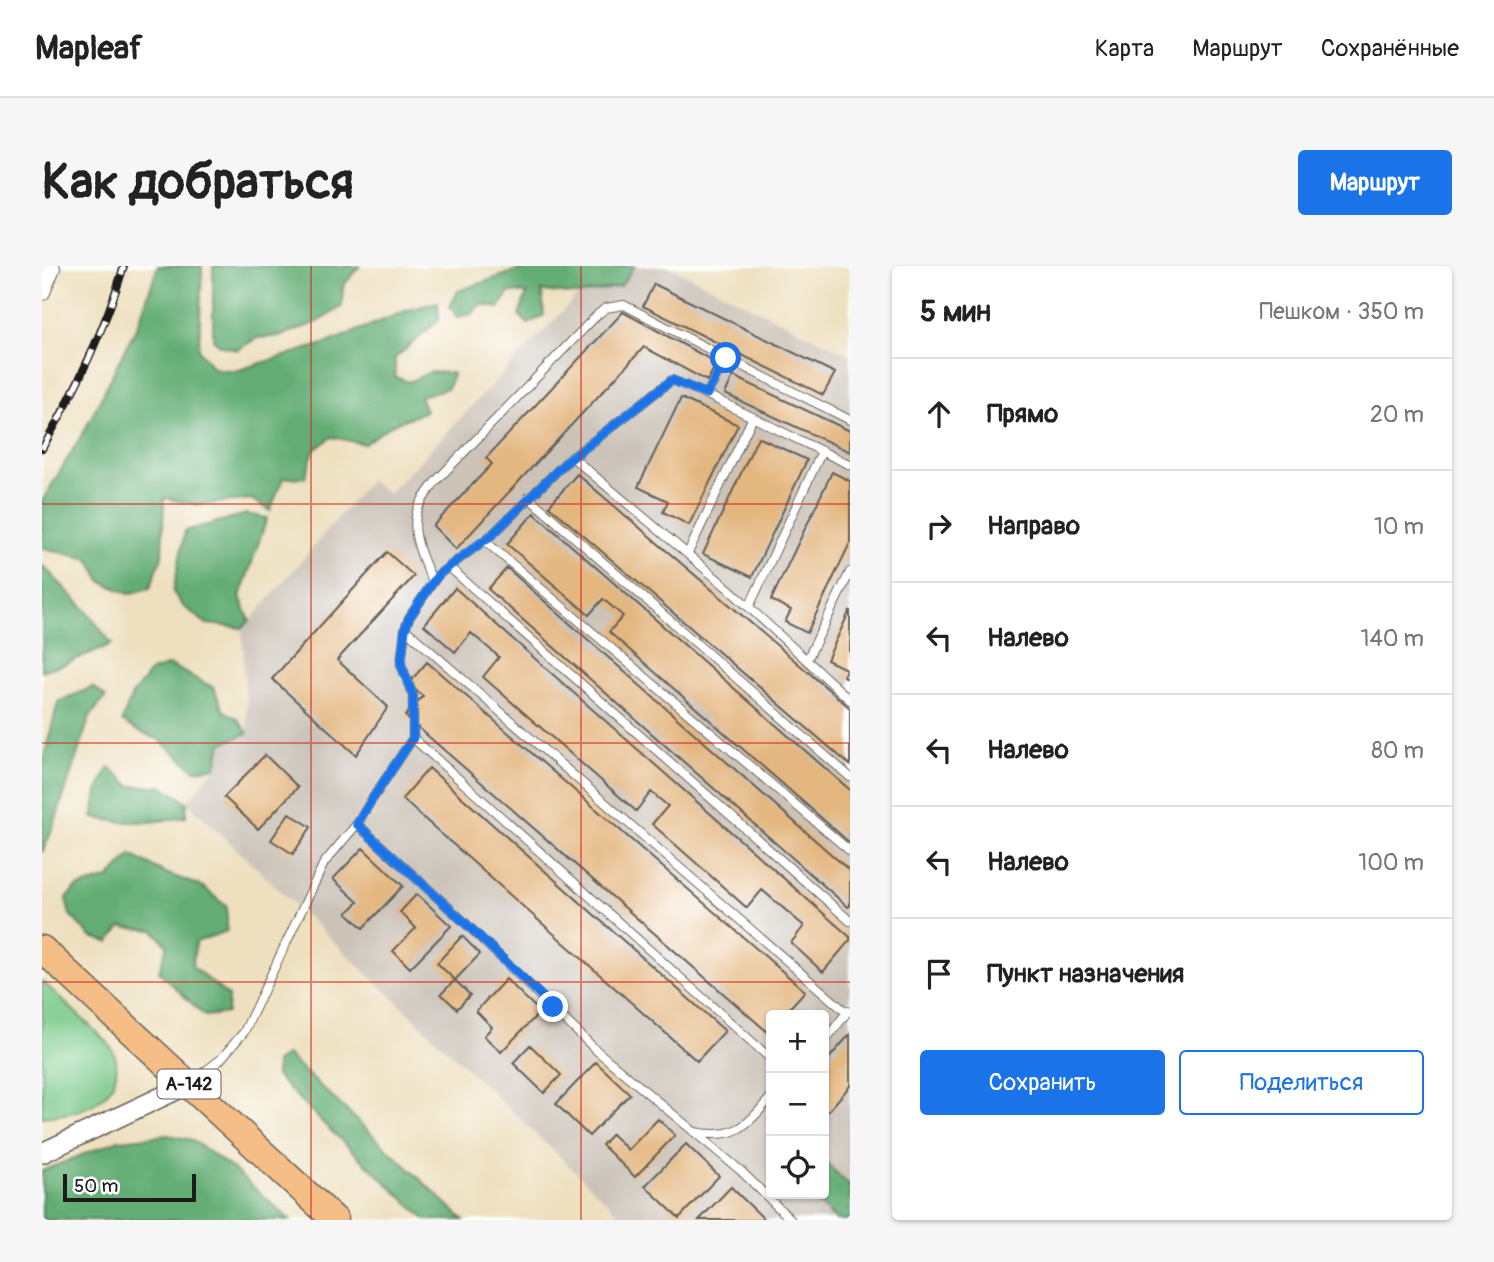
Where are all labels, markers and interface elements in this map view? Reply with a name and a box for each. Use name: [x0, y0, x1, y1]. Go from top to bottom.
text: Mapleaf: [35, 28, 143, 69]
text: Карта: [1095, 34, 1154, 63]
text: Маршрут: [1192, 34, 1283, 63]
text: Сохранённые: [1321, 34, 1459, 63]
button: Маршрут: [1298, 150, 1452, 215]
text: Как добраться: [42, 152, 354, 213]
text: 5 мин: [920, 293, 991, 330]
text: Пешком · 350 m: [1259, 297, 1424, 326]
route start: [710, 342, 741, 373]
icon: ahead: [920, 395, 958, 433]
text: Прямо: [987, 398, 1058, 430]
text: 20 m: [1370, 400, 1424, 429]
icon: right: [920, 507, 958, 545]
text: Направо: [987, 510, 1080, 542]
text: 10 m: [1374, 512, 1424, 541]
icon: left: [920, 619, 958, 657]
text: Налево: [987, 622, 1069, 654]
text: 140 m: [1361, 624, 1424, 653]
icon: left: [920, 731, 958, 769]
text: Налево: [987, 734, 1069, 766]
text: 80 m: [1371, 736, 1424, 765]
icon: left: [920, 843, 958, 881]
text: Налево: [987, 846, 1069, 878]
text: 100 m: [1358, 848, 1424, 877]
icon: arrive: [920, 955, 958, 993]
text: Пункт назначения: [987, 958, 1184, 990]
route end: [537, 991, 568, 1022]
map controls: [766, 1010, 829, 1199]
button: +: [766, 1010, 829, 1073]
button: Сохранить: [920, 1050, 1165, 1115]
button: Поделиться: [1179, 1050, 1424, 1115]
road number: А-142: [158, 1070, 220, 1098]
button: −: [766, 1073, 829, 1136]
button: locate: [766, 1136, 829, 1199]
scale bar: [63, 1171, 196, 1203]
text: 50 m: [74, 1174, 118, 1198]

